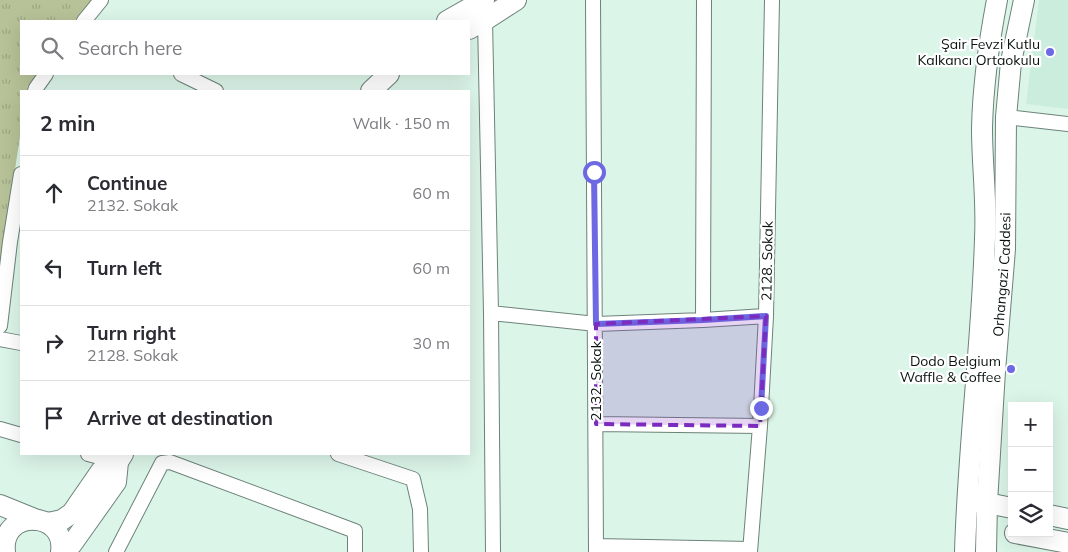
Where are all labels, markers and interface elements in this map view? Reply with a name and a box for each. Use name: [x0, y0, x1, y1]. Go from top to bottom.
search box: [20, 20, 470, 75]
icon: search: [38, 34, 66, 62]
place label: Şair Fevzi Kutlu Kalkancı Ortaokulu: [917, 35, 1040, 69]
text: Search here: [78, 36, 182, 60]
marker: Şair Fevzi Kutlu Kalkancı Ortaokulu: [1044, 46, 1056, 58]
text: 2 min: [40, 110, 95, 136]
text: Walk · 150 m: [352, 113, 450, 133]
route start: [583, 161, 606, 184]
text: Continue: [87, 171, 167, 195]
icon: ahead: [40, 179, 68, 207]
text: 60 m: [413, 183, 450, 203]
text: 2132. Sokak: [87, 195, 178, 215]
street label: Orhangazi Caddesi: [989, 212, 1014, 337]
street label: 2128. Sokak: [757, 220, 777, 301]
icon: left: [40, 254, 68, 282]
text: Turn left: [87, 256, 162, 280]
text: 60 m: [413, 258, 450, 278]
text: Turn right: [87, 321, 176, 345]
icon: right: [40, 329, 68, 357]
text: 30 m: [413, 333, 450, 353]
street label: 2132. Sokak: [587, 340, 605, 421]
text: 2128. Sokak: [87, 345, 178, 365]
place label: Dodo Belgium Waffle & Coffee: [900, 352, 1001, 386]
marker: Dodo Belgium Waffle & Coffee: [1005, 363, 1017, 375]
route end: [750, 397, 773, 420]
map controls: [1008, 402, 1053, 537]
button: +: [1008, 402, 1053, 447]
icon: arrive: [40, 404, 68, 432]
text: Arrive at destination: [87, 406, 273, 430]
button: −: [1008, 447, 1053, 492]
button: layers: [1008, 492, 1053, 537]

